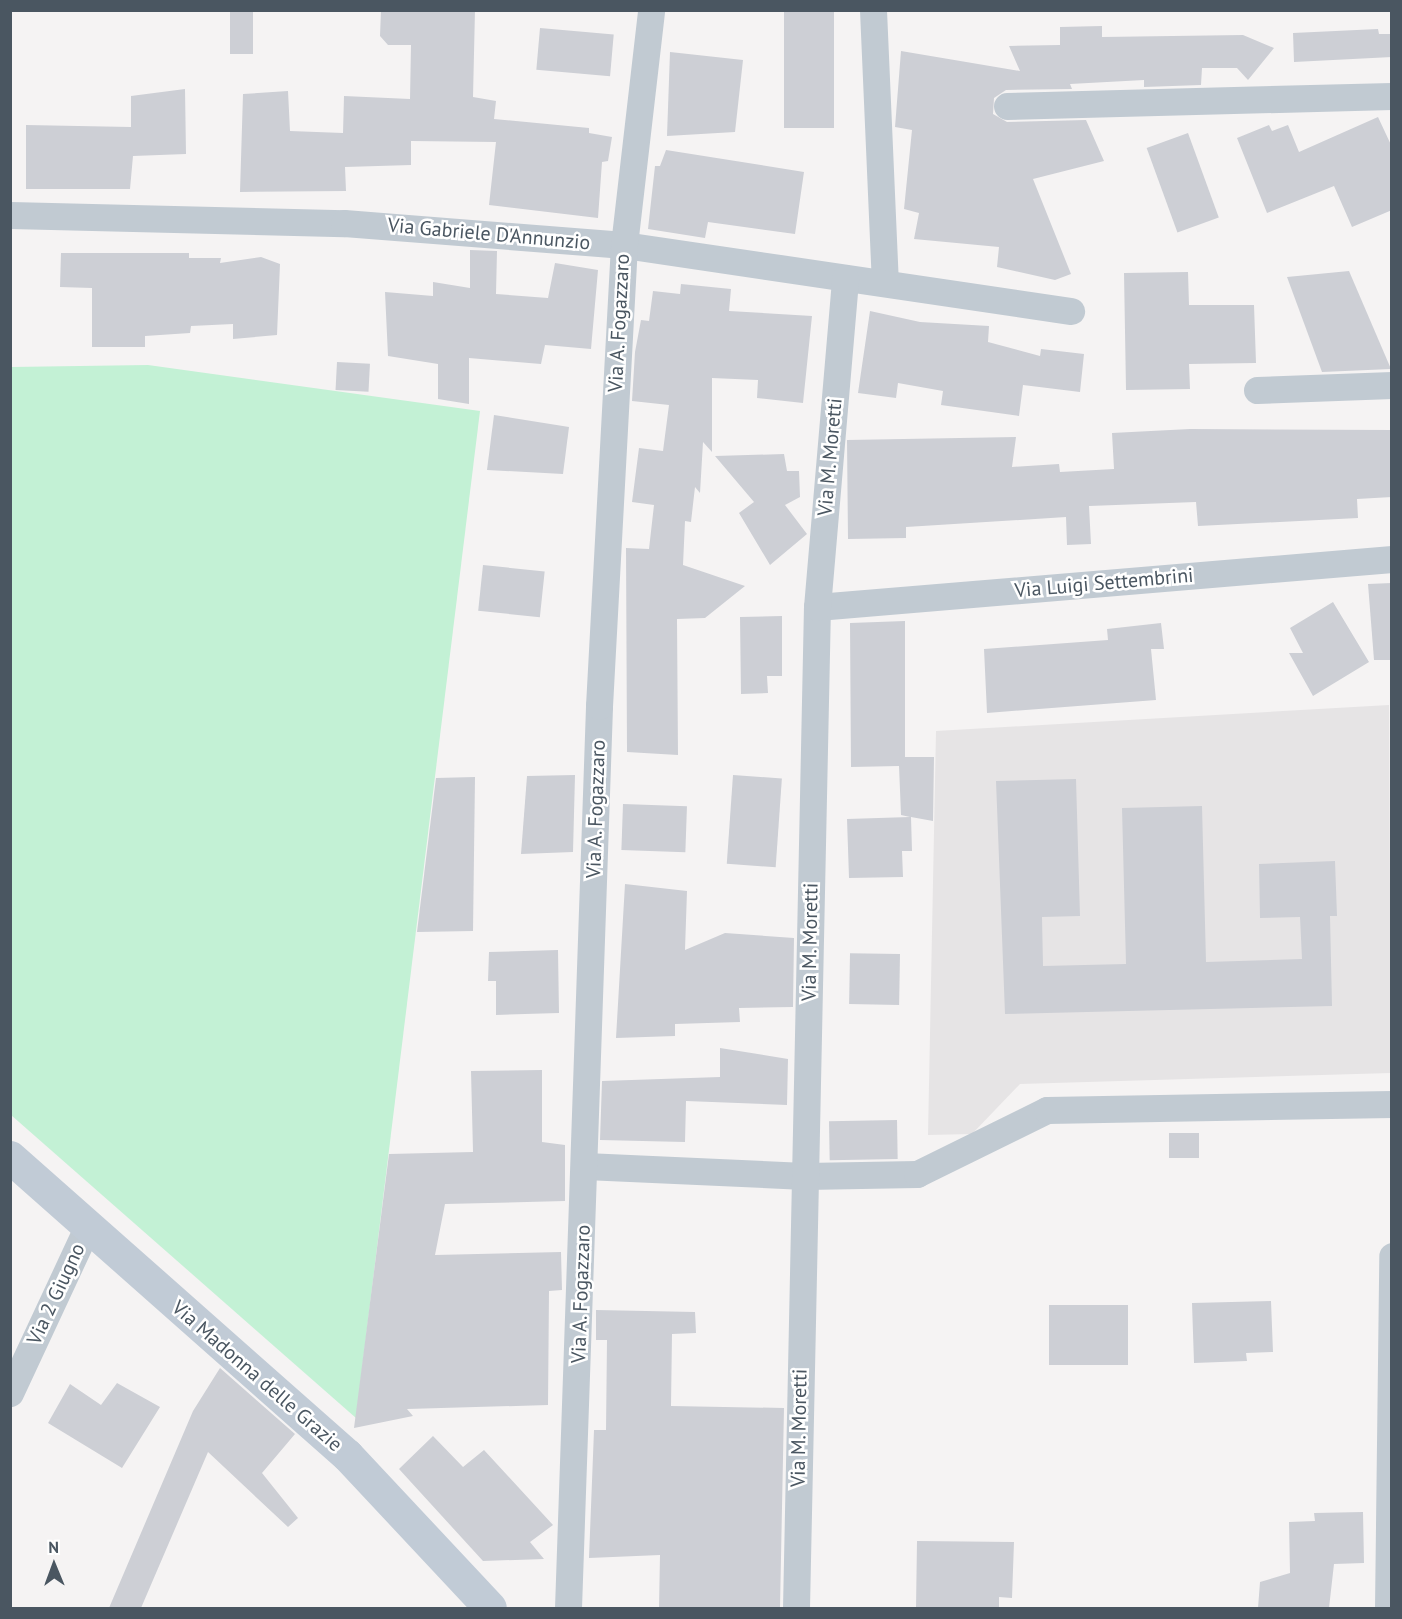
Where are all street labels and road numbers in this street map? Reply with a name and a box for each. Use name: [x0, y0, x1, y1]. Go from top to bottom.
street label: Via Gabriele D'Annunzio: [387, 213, 591, 255]
street label: Via A. Fogazzaro: [603, 252, 635, 394]
street label: Via M. Moretti: [813, 396, 847, 518]
street label: Via Luigi Settembrini: [1014, 563, 1194, 603]
street label: Via A. Fogazzaro: [582, 738, 610, 880]
street label: Via M. Moretti: [797, 882, 823, 1002]
street label: Via A. Fogazzaro: [567, 1223, 595, 1365]
street label: Via 2 Giugno: [22, 1240, 90, 1348]
street label: Via Madonna delle Grazie: [167, 1295, 347, 1457]
street label: Via M. Moretti: [786, 1368, 812, 1488]

